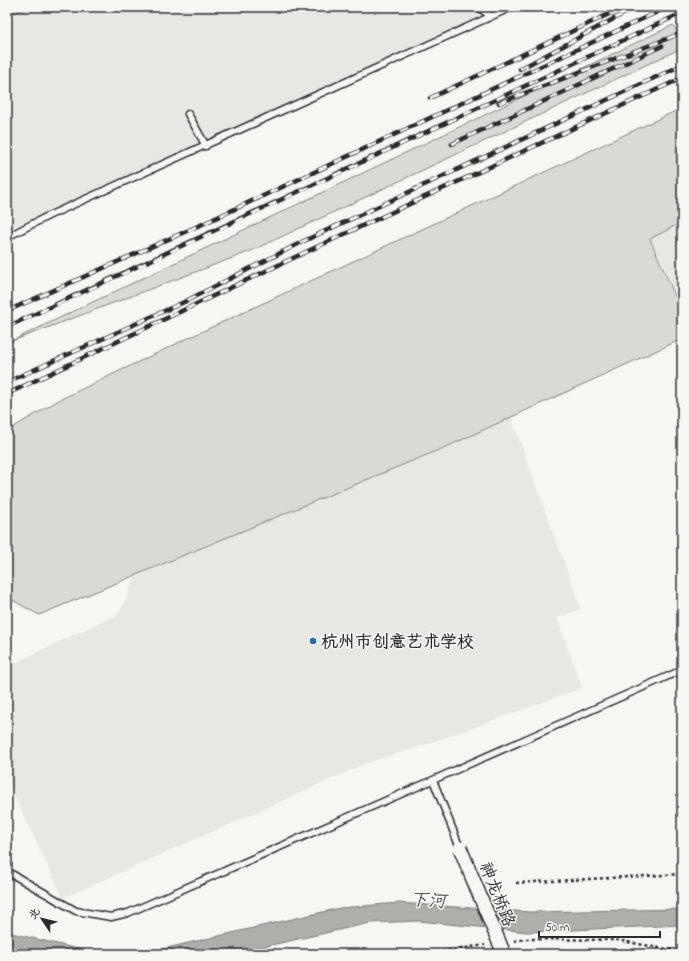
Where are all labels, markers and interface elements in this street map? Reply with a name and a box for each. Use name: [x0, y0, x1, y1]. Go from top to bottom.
place label: 杭州市创意艺术学校: [321, 630, 474, 655]
marker: 杭州市创意艺术学校: [308, 636, 318, 646]
street label: 神龙桥路: [472, 858, 521, 931]
water label: 下河: [409, 888, 450, 916]
north arrow: [22, 899, 62, 939]
text: 北: [25, 905, 44, 923]
scale bar: [539, 913, 660, 939]
text: 50 m: [545, 919, 569, 937]

